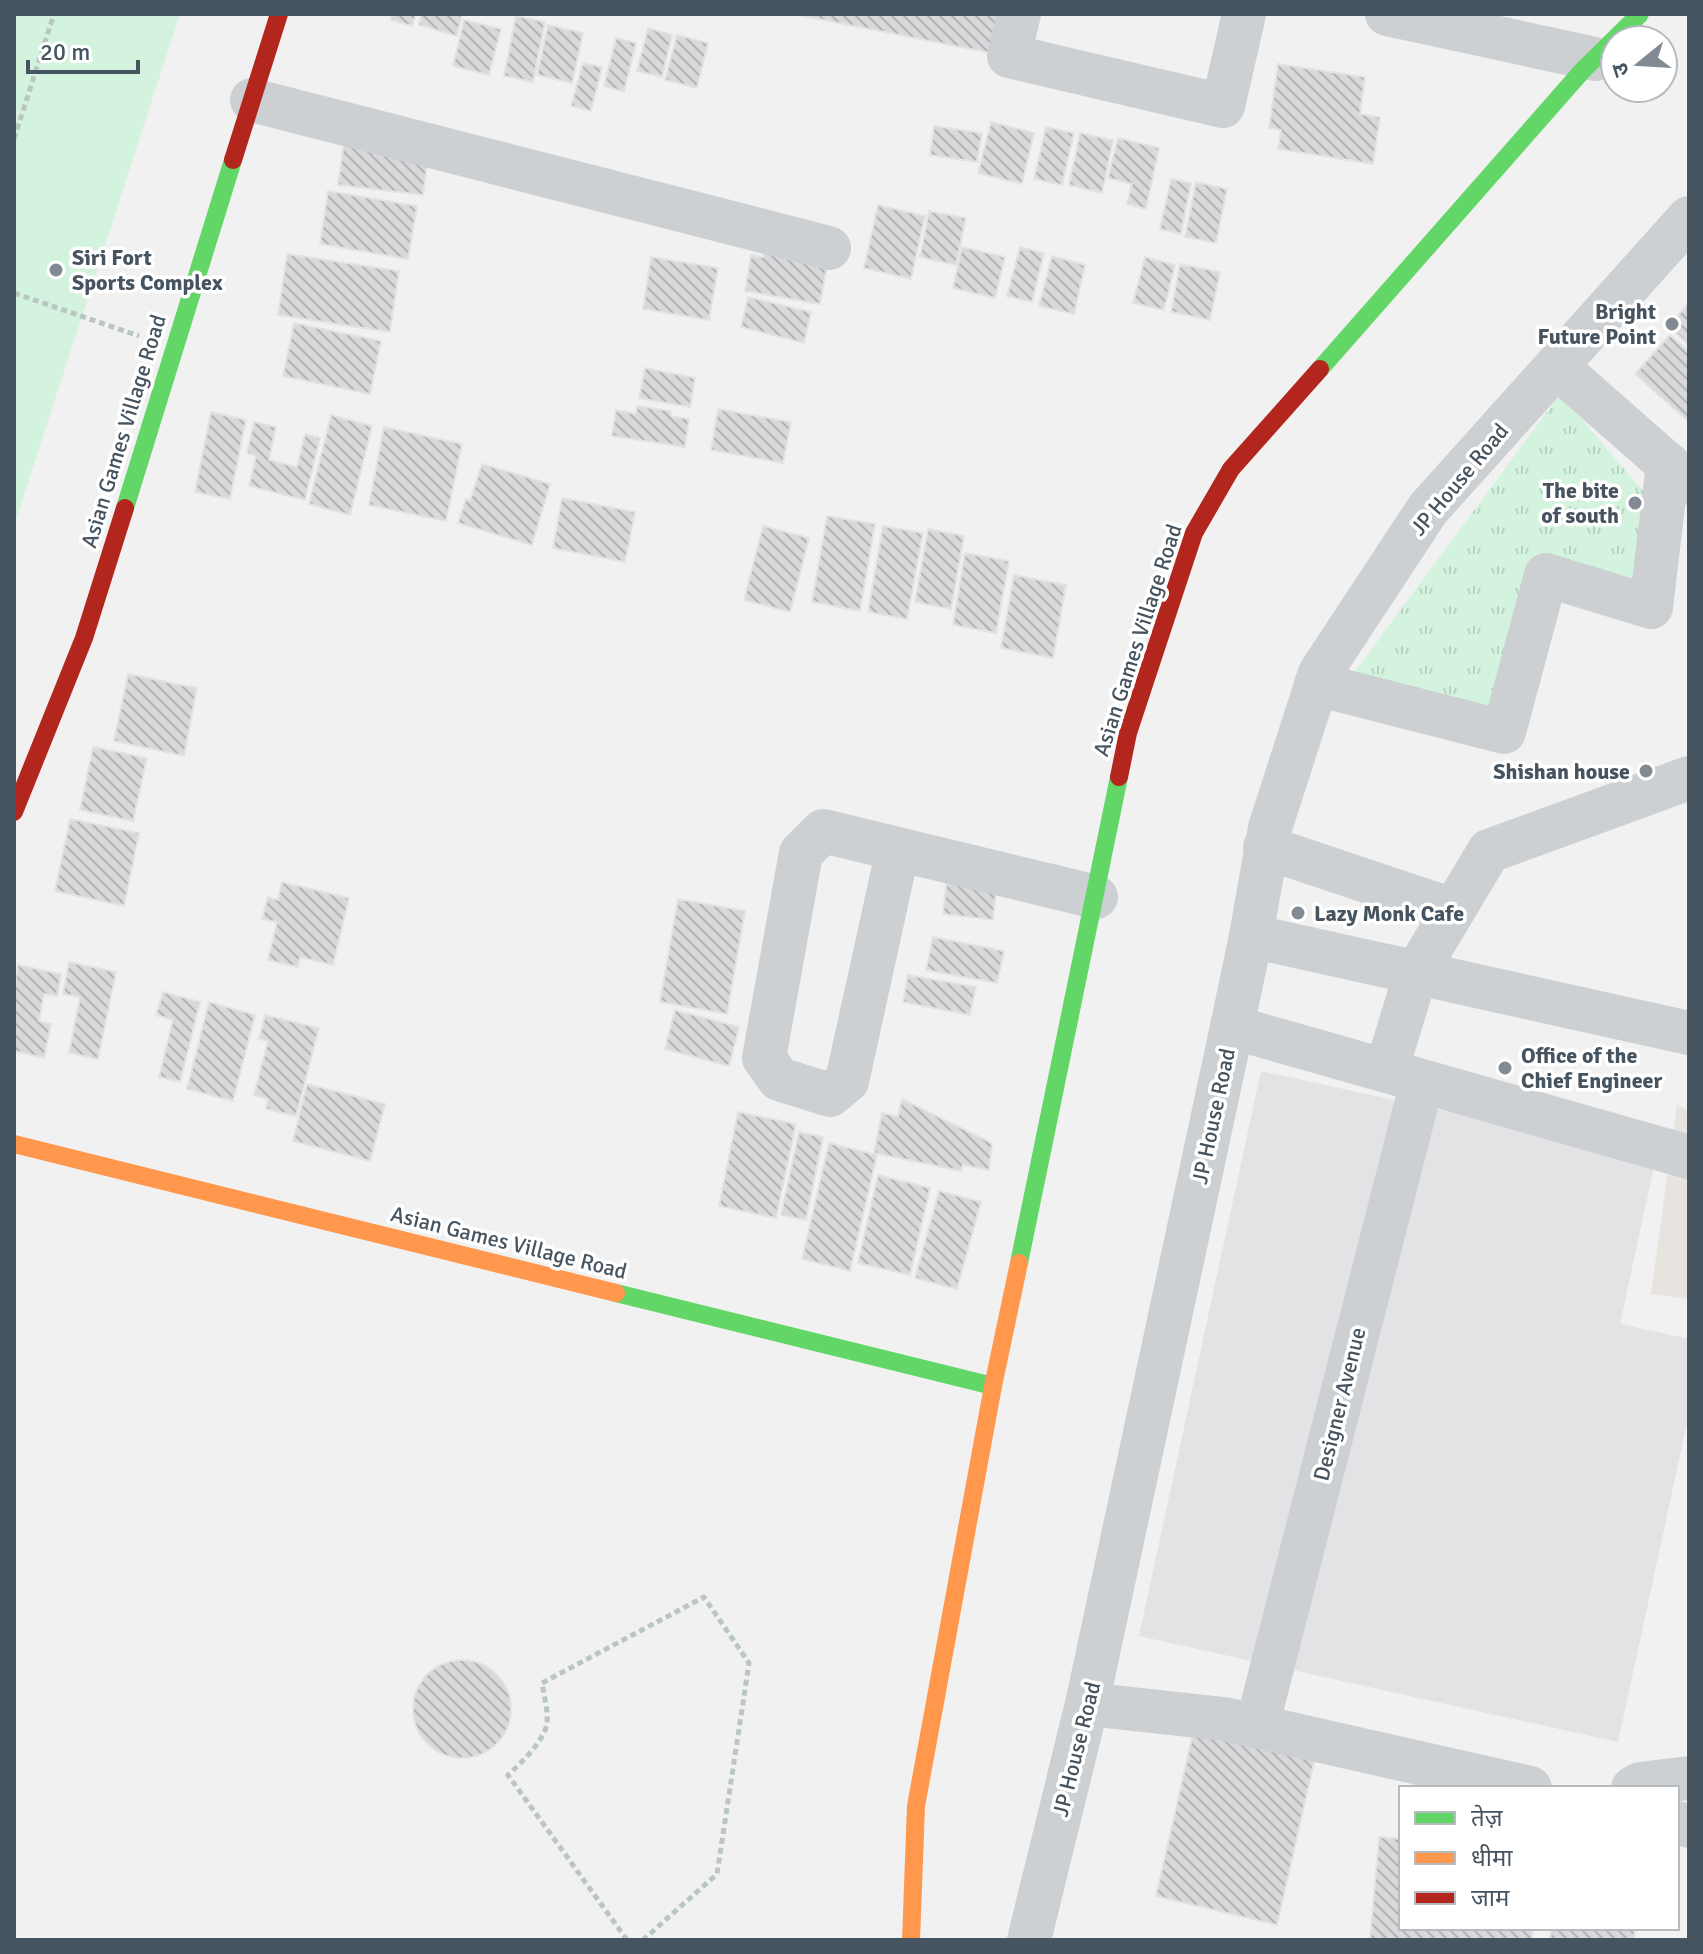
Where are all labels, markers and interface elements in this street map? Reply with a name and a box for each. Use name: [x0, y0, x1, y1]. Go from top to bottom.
scale bar: [28, 24, 138, 74]
north arrow: [1599, 24, 1679, 104]
text: 20 m: [40, 37, 90, 67]
text: उ: [1605, 59, 1635, 80]
place label: Siri Fort Sports Complex: [72, 244, 223, 296]
marker: Siri Fort Sports Complex: [47, 261, 65, 279]
place label: Bright Future Point: [1538, 298, 1656, 350]
street label: Asian Games Village Road: [75, 311, 172, 551]
marker: Bright Future Point: [1663, 315, 1681, 333]
street label: JP House Road: [1405, 418, 1514, 541]
place label: The bite of south: [1541, 477, 1619, 529]
marker: The bite of south: [1626, 494, 1644, 512]
street label: Asian Games Village Road: [1087, 521, 1188, 760]
place label: Shishan house: [1493, 758, 1630, 785]
marker: Shishan house: [1637, 762, 1655, 780]
place label: Lazy Monk Cafe: [1314, 900, 1464, 927]
marker: Lazy Monk Cafe: [1289, 904, 1307, 922]
place label: Office of the Chief Engineer: [1521, 1042, 1662, 1094]
street label: JP House Road: [1186, 1046, 1241, 1186]
marker: Office of the Chief Engineer: [1496, 1059, 1514, 1077]
street label: Asian Games Village Road: [388, 1200, 630, 1285]
street label: Designer Avenue: [1307, 1325, 1372, 1484]
street label: JP House Road: [1047, 1679, 1106, 1819]
legend: [1399, 1786, 1679, 1930]
text: तेज़: [1471, 1803, 1504, 1833]
text: धीमा: [1471, 1843, 1513, 1873]
text: जाम: [1471, 1883, 1510, 1913]

